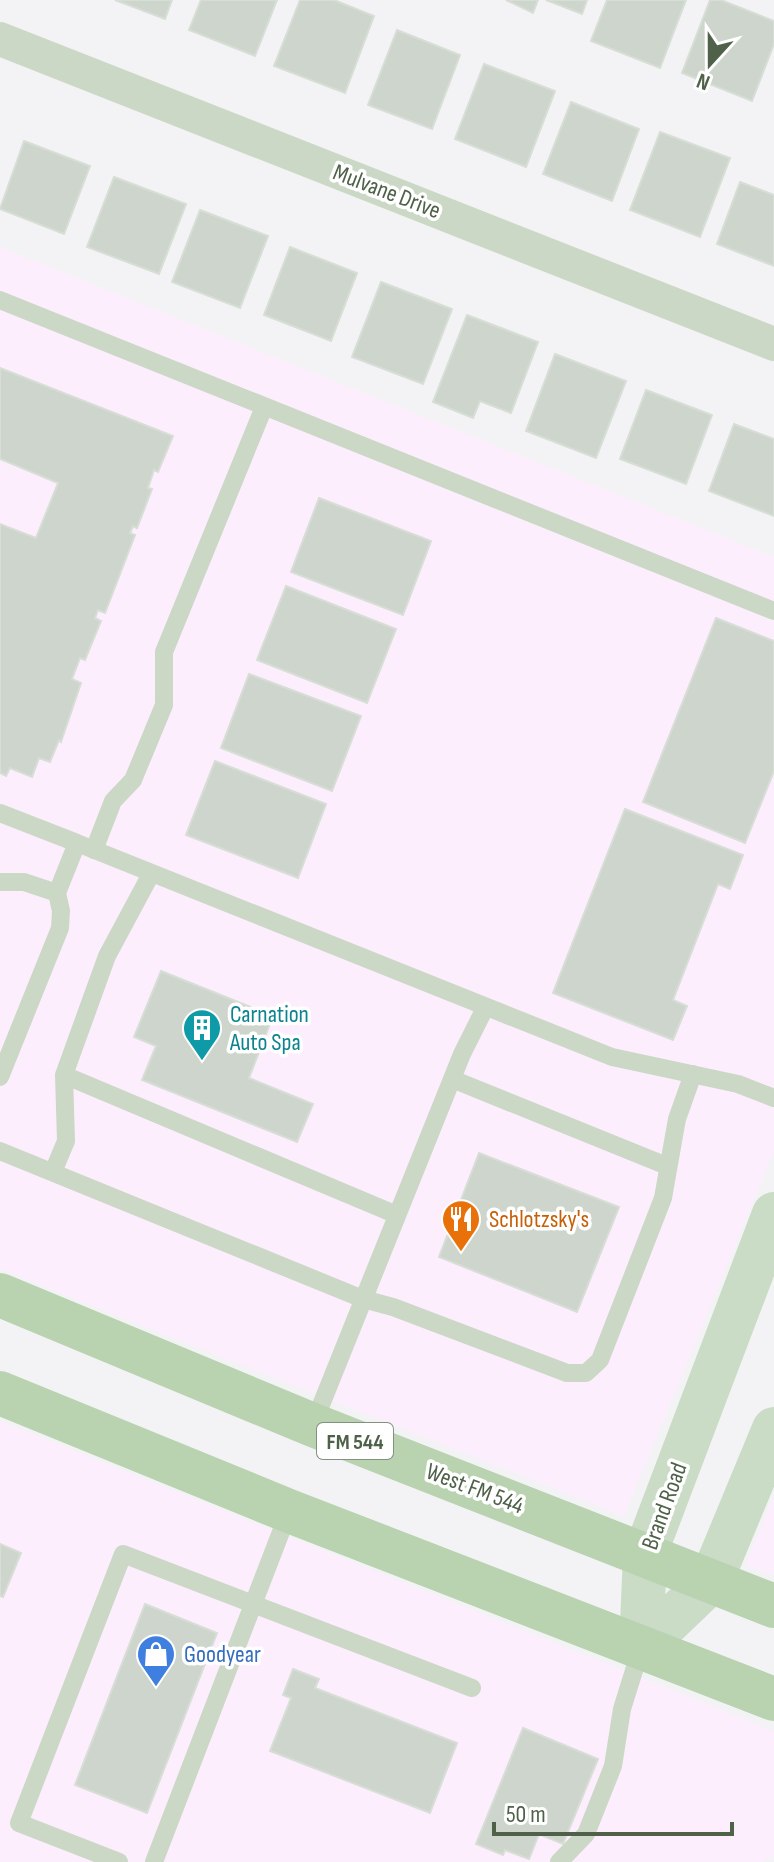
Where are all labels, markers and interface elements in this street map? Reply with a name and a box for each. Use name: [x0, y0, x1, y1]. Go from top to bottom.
north arrow: [670, 24, 750, 104]
text: N: [693, 67, 714, 96]
street label: Mulvane Drive: [329, 158, 445, 225]
place label: Carnation Auto Spa: [229, 1000, 309, 1057]
building icon: Carnation Auto Spa: [181, 1007, 223, 1062]
restaurant icon: Schlotzsky's: [440, 1198, 482, 1253]
place label: Schlotzsky's: [489, 1205, 589, 1234]
road number: FM 544: [317, 1423, 393, 1459]
street label: West FM 544: [422, 1457, 528, 1520]
street label: Brand Road: [635, 1459, 694, 1554]
shop icon: Goodyear: [135, 1633, 177, 1688]
place label: Goodyear: [184, 1640, 261, 1669]
scale bar: [494, 1786, 732, 1836]
text: 50 m: [506, 1800, 546, 1829]

